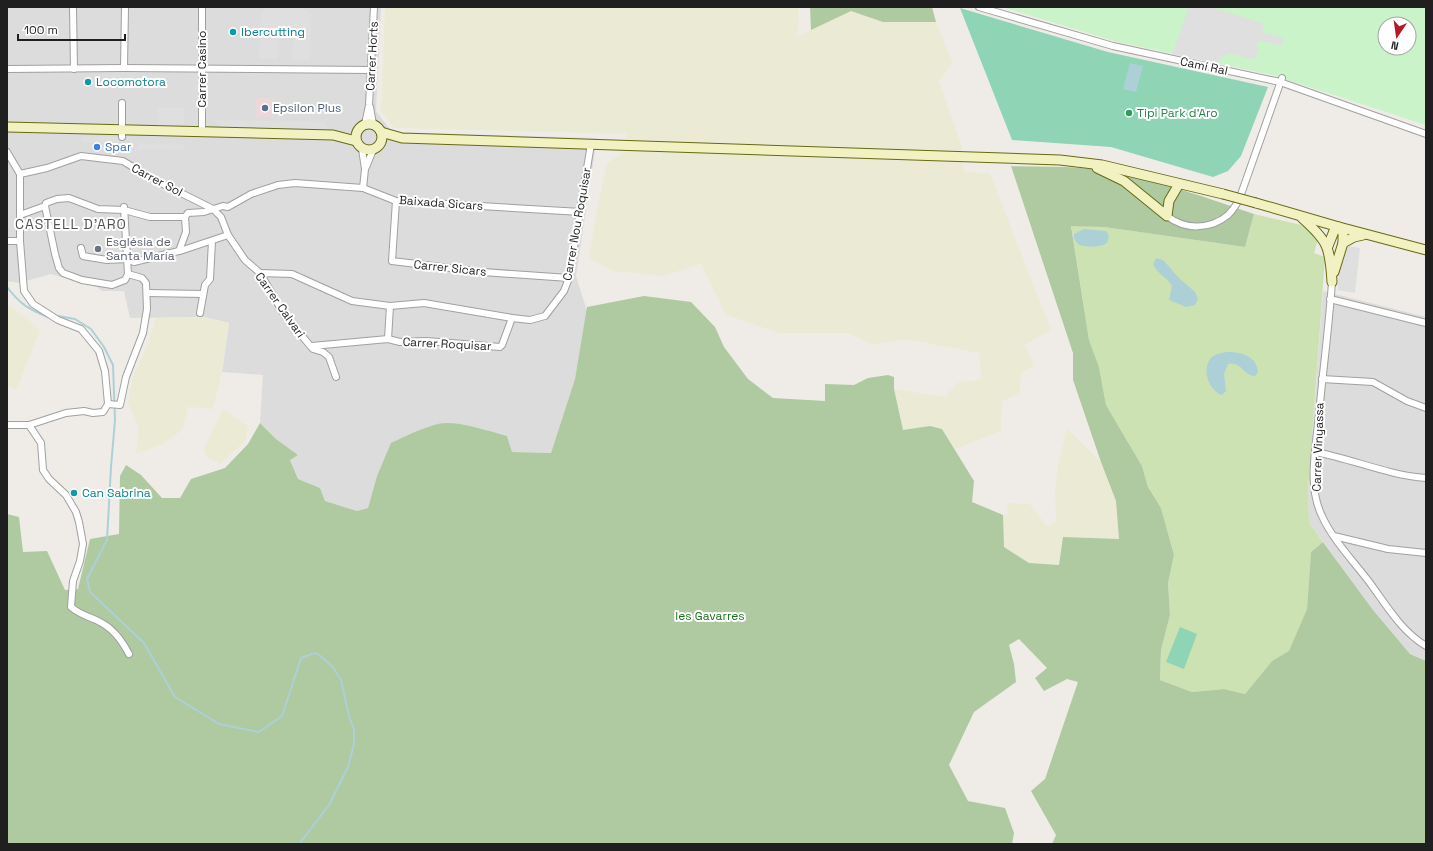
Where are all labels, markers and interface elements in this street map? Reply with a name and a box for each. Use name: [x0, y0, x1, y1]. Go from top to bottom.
scale bar: [18, 16, 125, 42]
north arrow: [1377, 16, 1417, 56]
street label: Carrer Horts: [362, 21, 382, 91]
text: 100 m: [24, 22, 58, 38]
place label: Ibercutting: [241, 24, 305, 40]
marker: Ibercutting: [228, 27, 238, 37]
street label: Carrer Casino: [194, 31, 210, 107]
text: N: [1390, 38, 1400, 53]
street label: Camí Ral: [1179, 53, 1229, 79]
place label: Locomotora: [96, 74, 166, 90]
marker: Locomotora: [83, 77, 93, 87]
place label: Epsilon Plus: [273, 100, 341, 116]
marker: Epsilon Plus: [260, 103, 270, 113]
place label: Tipi Park d'Aro: [1137, 105, 1218, 121]
marker: Tipi Park d'Aro: [1124, 108, 1134, 118]
place label: Spar: [105, 139, 132, 155]
marker: Spar: [92, 142, 102, 152]
street label: Carrer Sol: [129, 160, 185, 200]
street label: Carrer Nou Roquisar: [559, 166, 595, 282]
street label: Baixada Sicars: [398, 192, 484, 214]
district label: CASTELL D'ARO: [15, 215, 127, 233]
place label: Església de Santa María: [106, 234, 175, 264]
marker: Església de Santa María: [93, 244, 103, 254]
street label: Carrer Sicars: [413, 256, 487, 280]
street label: Carrer Calvari: [252, 269, 308, 341]
street label: Carrer Roquisar: [402, 334, 492, 354]
street label: Carrer Vinyassa: [1308, 402, 1328, 492]
place label: Can Sabrina: [82, 485, 151, 501]
marker: Can Sabrina: [69, 488, 79, 498]
park label: les Gavarres: [675, 608, 745, 624]

